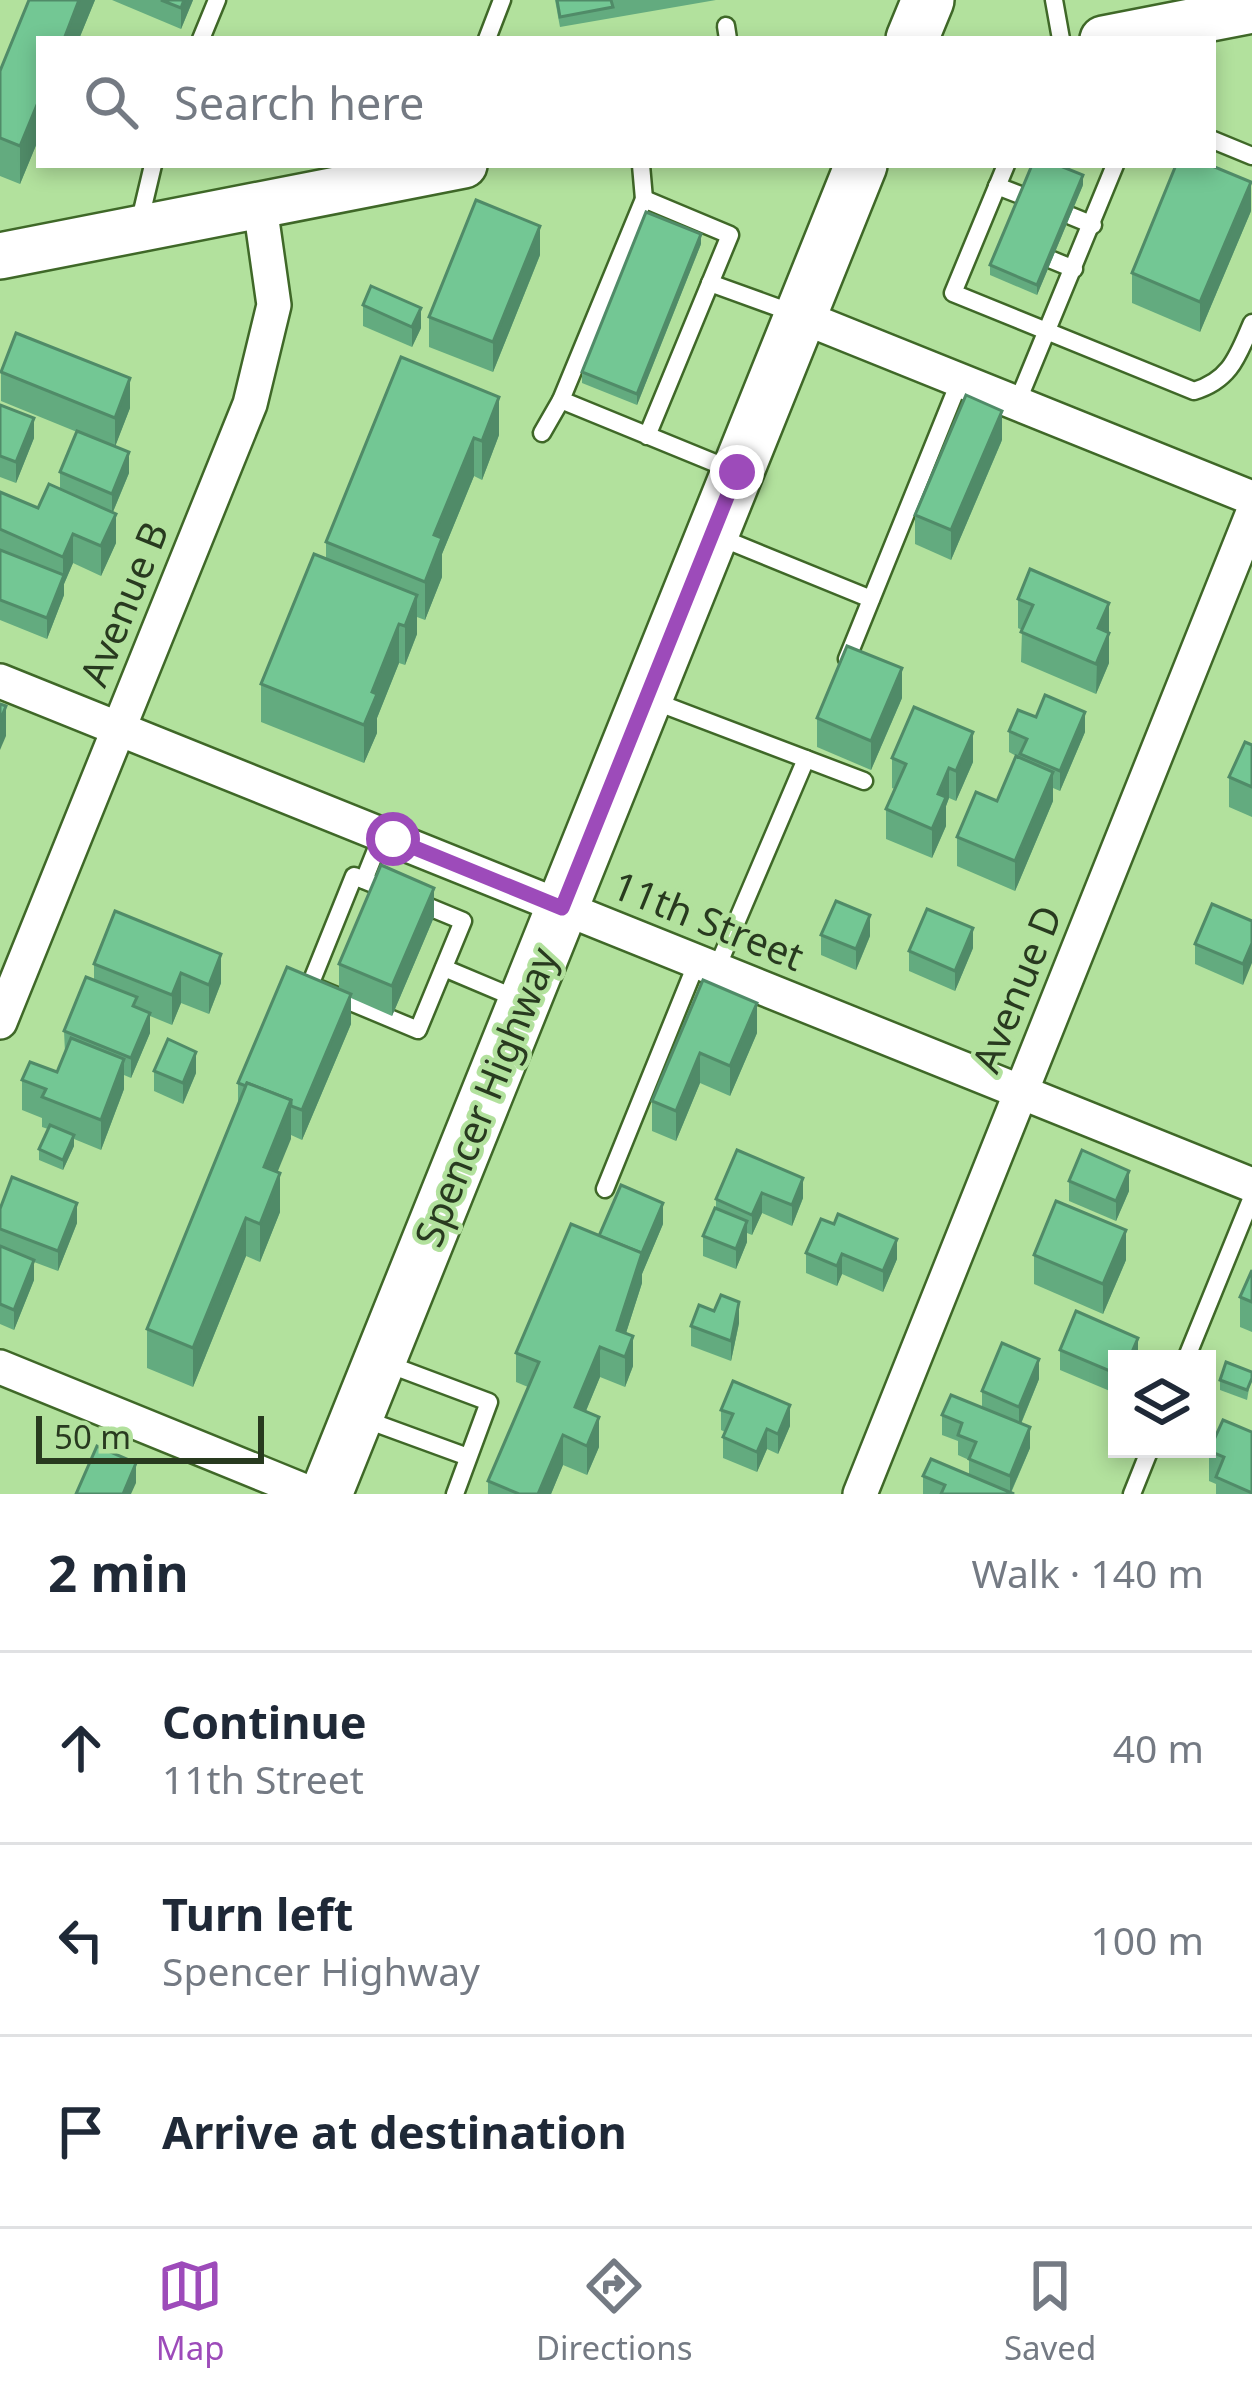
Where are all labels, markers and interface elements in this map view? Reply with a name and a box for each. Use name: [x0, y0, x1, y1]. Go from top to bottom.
search box: [36, 36, 1216, 168]
icon: search: [78, 69, 144, 135]
text: Search here: [174, 72, 424, 133]
route end: [710, 445, 764, 499]
street label: Avenue B: [66, 514, 179, 693]
route start: [366, 812, 420, 866]
street label: 11th Street: [605, 857, 812, 982]
street label: Avenue D: [958, 897, 1073, 1080]
street label: Spencer Highway: [400, 939, 569, 1254]
map controls: [1108, 1350, 1216, 1458]
button: layers: [1108, 1350, 1216, 1458]
scale bar: [36, 1410, 264, 1463]
text: 50 m: [54, 1414, 131, 1459]
text: 2 min: [48, 1537, 189, 1607]
text: Walk · 140 m: [971, 1546, 1204, 1599]
text: Continue: [162, 1691, 367, 1752]
icon: ahead: [48, 1715, 114, 1781]
text: 40 m: [1113, 1721, 1204, 1774]
text: 11th Street: [162, 1752, 364, 1805]
text: Turn left: [162, 1883, 353, 1944]
icon: left: [48, 1907, 114, 1973]
text: 100 m: [1090, 1913, 1204, 1966]
text: Spencer Highway: [162, 1944, 480, 1997]
icon: arrive: [48, 2099, 114, 2165]
text: Arrive at destination: [162, 2101, 627, 2162]
tab: Map: [156, 2253, 224, 2370]
tab: Directions: [536, 2253, 693, 2370]
tab: Saved: [1004, 2253, 1096, 2370]

